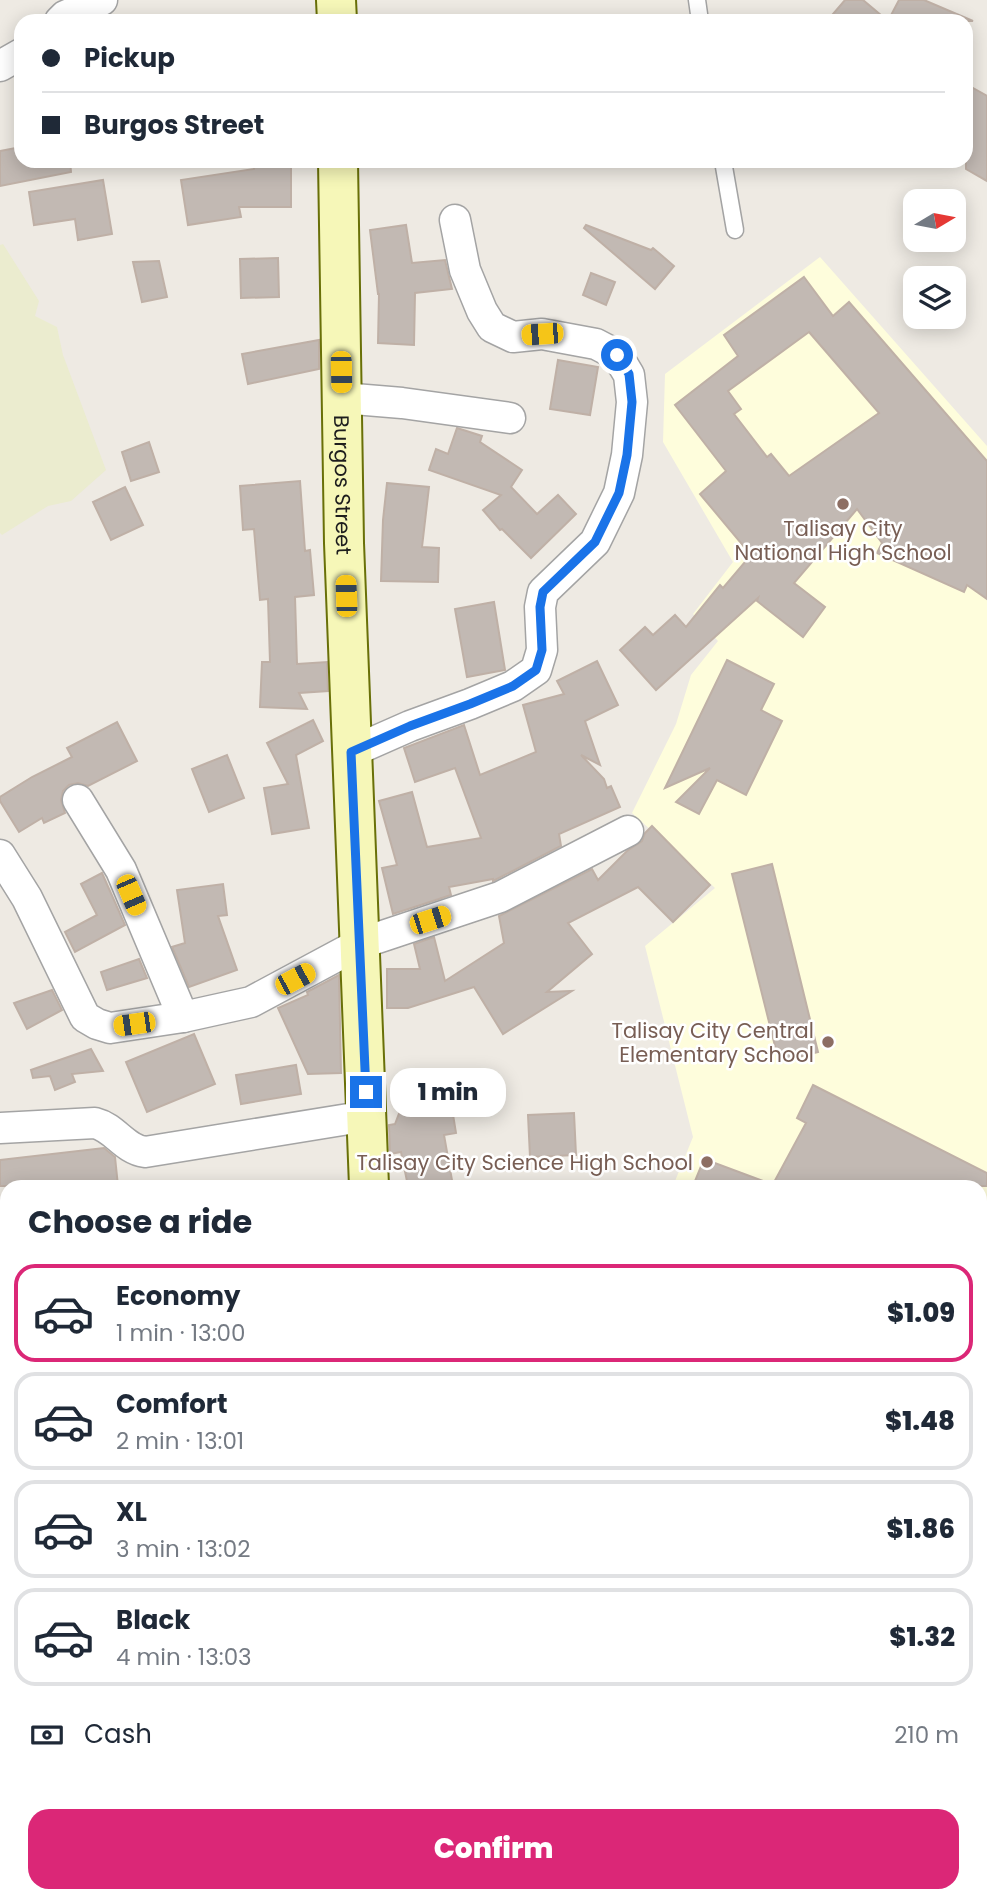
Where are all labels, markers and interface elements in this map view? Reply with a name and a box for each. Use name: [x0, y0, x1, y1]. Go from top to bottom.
text: Pickup: [84, 40, 175, 76]
text: Burgos Street: [84, 107, 264, 143]
north arrow: [903, 189, 966, 252]
map controls: [903, 189, 966, 329]
button: layers: [903, 266, 966, 329]
car: [521, 322, 564, 346]
route start: [601, 339, 633, 371]
car: [331, 351, 352, 393]
street label: Burgos Street: [327, 415, 359, 555]
marker: Talisay City National High School: [835, 496, 851, 512]
place label: Talisay City National High School: [734, 514, 952, 567]
car: [335, 575, 358, 617]
car: [114, 872, 149, 918]
car: [407, 904, 454, 936]
car: [272, 960, 319, 998]
car: [112, 1011, 157, 1037]
place label: Talisay City Central Elementary School: [612, 1016, 814, 1069]
marker: Talisay City Central Elementary School: [820, 1034, 836, 1050]
callout: 1 min: [390, 1068, 506, 1116]
route end: [350, 1076, 382, 1108]
text: 1 min: [418, 1076, 478, 1108]
place label: Talisay City Science High School: [356, 1148, 693, 1177]
marker: Talisay City Science High School: [699, 1154, 715, 1170]
text: Choose a ride: [28, 1199, 252, 1244]
text: Economy: [116, 1278, 240, 1314]
icon: car: [32, 1282, 95, 1345]
text: $1.09: [887, 1295, 955, 1331]
text: 1 min · 13:00: [116, 1317, 245, 1349]
text: Comfort: [116, 1386, 228, 1422]
icon: car: [32, 1390, 95, 1453]
text: $1.48: [885, 1403, 955, 1439]
text: 2 min · 13:01: [116, 1425, 244, 1457]
text: XL: [116, 1494, 147, 1530]
icon: car: [32, 1498, 95, 1561]
text: $1.86: [886, 1511, 955, 1547]
text: 3 min · 13:02: [116, 1533, 250, 1565]
text: Black: [116, 1602, 190, 1638]
icon: car: [32, 1606, 95, 1669]
text: $1.32: [889, 1619, 955, 1655]
text: 4 min · 13:03: [116, 1641, 252, 1673]
icon: cash: [28, 1716, 66, 1754]
text: Cash: [84, 1716, 152, 1752]
text: 210 m: [894, 1719, 959, 1751]
button: Confirm: [28, 1809, 959, 1889]

